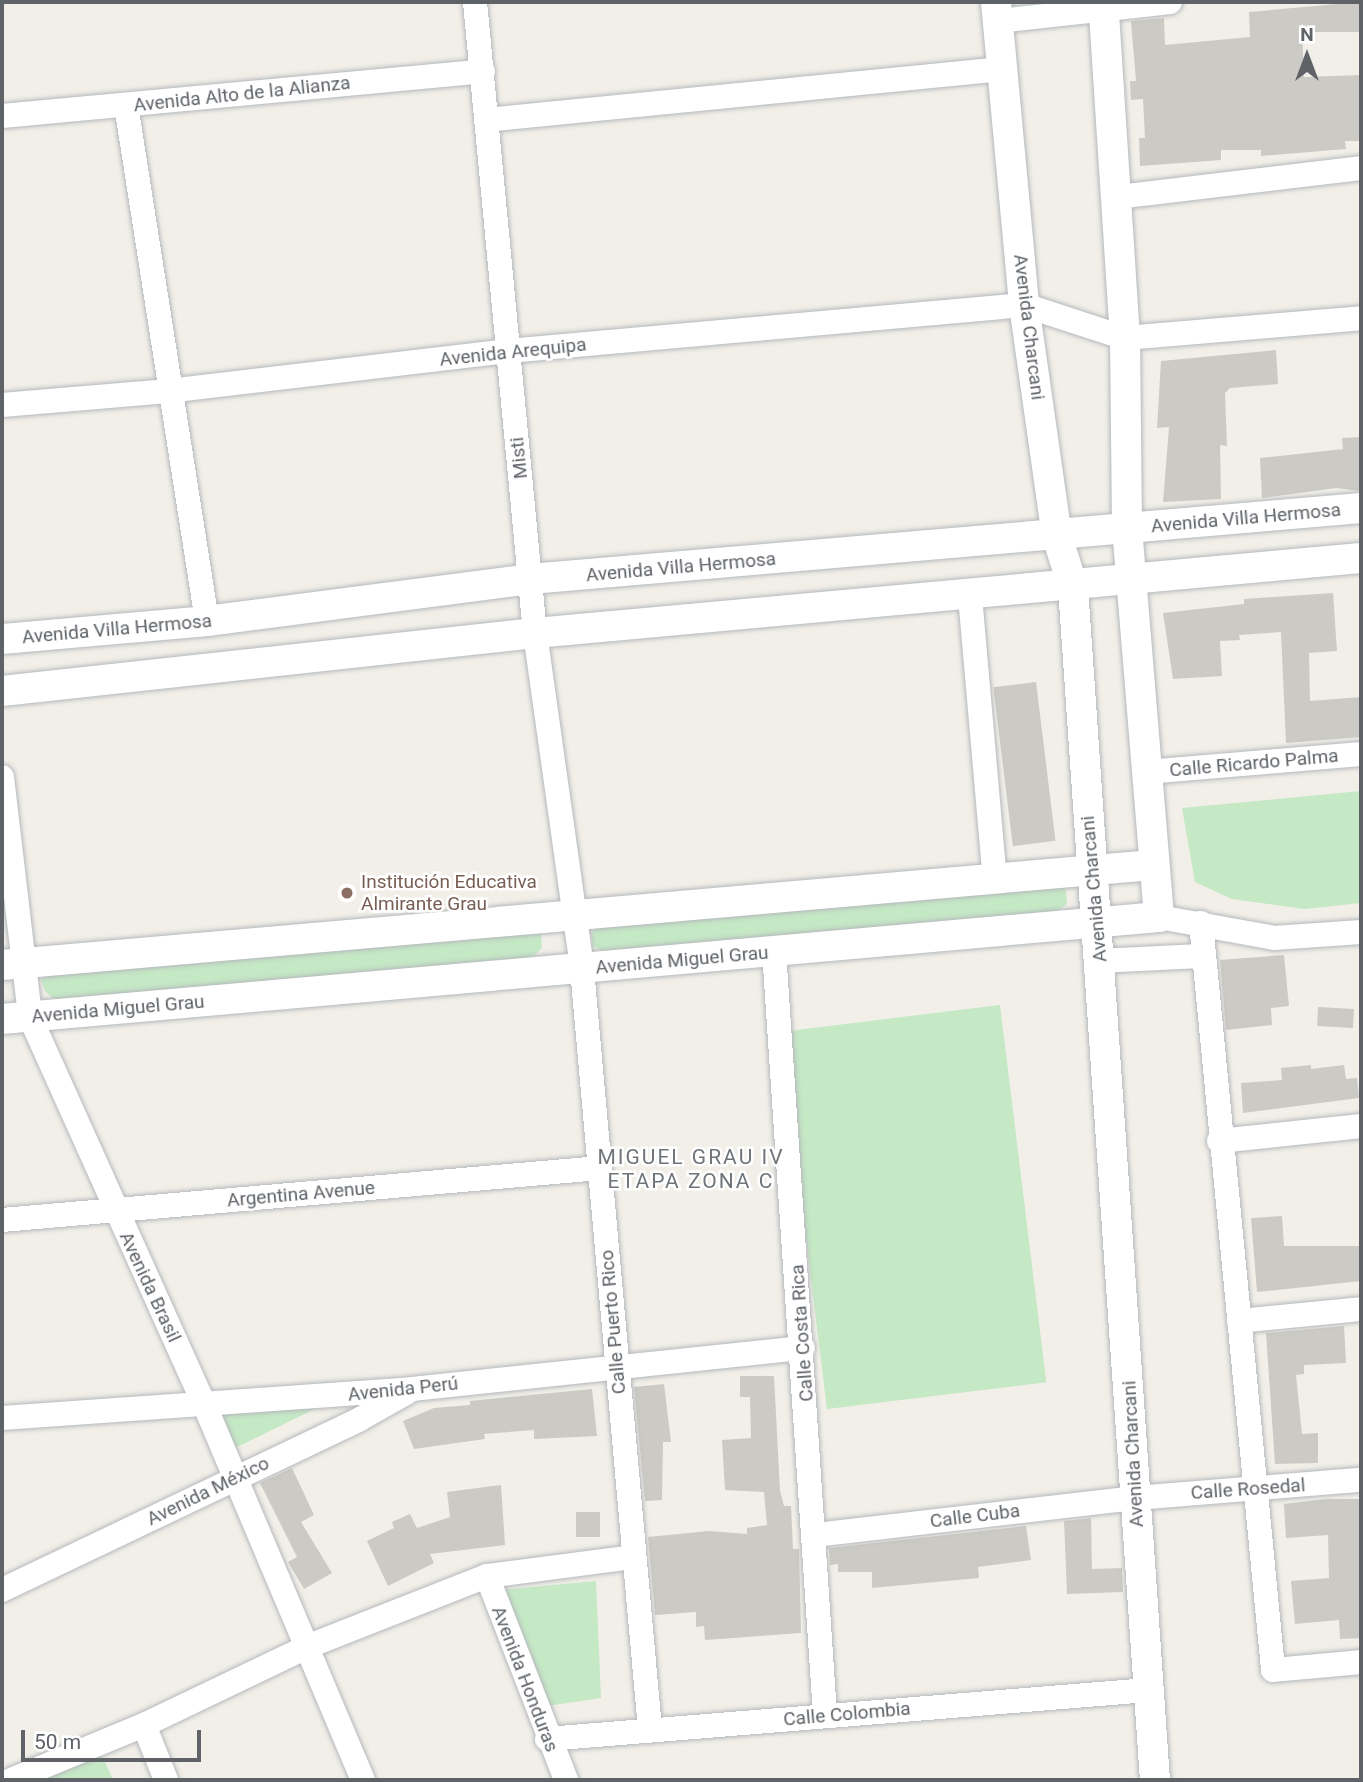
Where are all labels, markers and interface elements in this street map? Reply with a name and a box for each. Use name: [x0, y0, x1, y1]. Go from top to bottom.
north arrow: [1272, 21, 1342, 91]
text: N: [1300, 23, 1314, 46]
street label: Avenida Alto de la Alianza: [132, 71, 352, 117]
street label: Avenida Charcani: [1009, 253, 1049, 401]
street label: Avenida Arequipa: [438, 333, 588, 371]
street label: Misti: [505, 436, 533, 480]
street label: Avenida Villa Hermosa: [1150, 498, 1342, 538]
street label: Avenida Villa Hermosa: [585, 547, 777, 587]
street label: Avenida Villa Hermosa: [21, 609, 213, 649]
street label: Calle Ricardo Palma: [1168, 744, 1340, 782]
street label: Avenida Charcani: [1076, 815, 1112, 963]
place label: Institución Educativa Almirante Grau: [361, 871, 537, 915]
marker: Institución Educativa Almirante Grau: [339, 885, 355, 901]
street label: Avenida Miguel Grau: [595, 941, 769, 979]
street label: Avenida Miguel Grau: [31, 990, 205, 1028]
district label: MIGUEL GRAU IV ETAPA ZONA C: [599, 1144, 783, 1194]
street label: Argentina Avenue: [226, 1176, 376, 1212]
street label: Avenida Brasil: [114, 1228, 186, 1346]
street label: Calle Puerto Rico: [595, 1249, 631, 1395]
street label: Calle Costa Rica: [786, 1264, 818, 1402]
street label: Avenida Perú: [347, 1372, 459, 1406]
street label: Avenida Charcani: [1118, 1380, 1148, 1528]
street label: Avenida México: [143, 1452, 273, 1530]
street label: Calle Rosedal: [1190, 1474, 1306, 1504]
street label: Calle Cuba: [929, 1499, 1021, 1533]
street label: Avenida Honduras: [487, 1603, 563, 1755]
street label: Calle Colombia: [782, 1697, 912, 1731]
scale bar: [24, 1716, 205, 1760]
text: 50 m: [34, 1730, 81, 1754]

